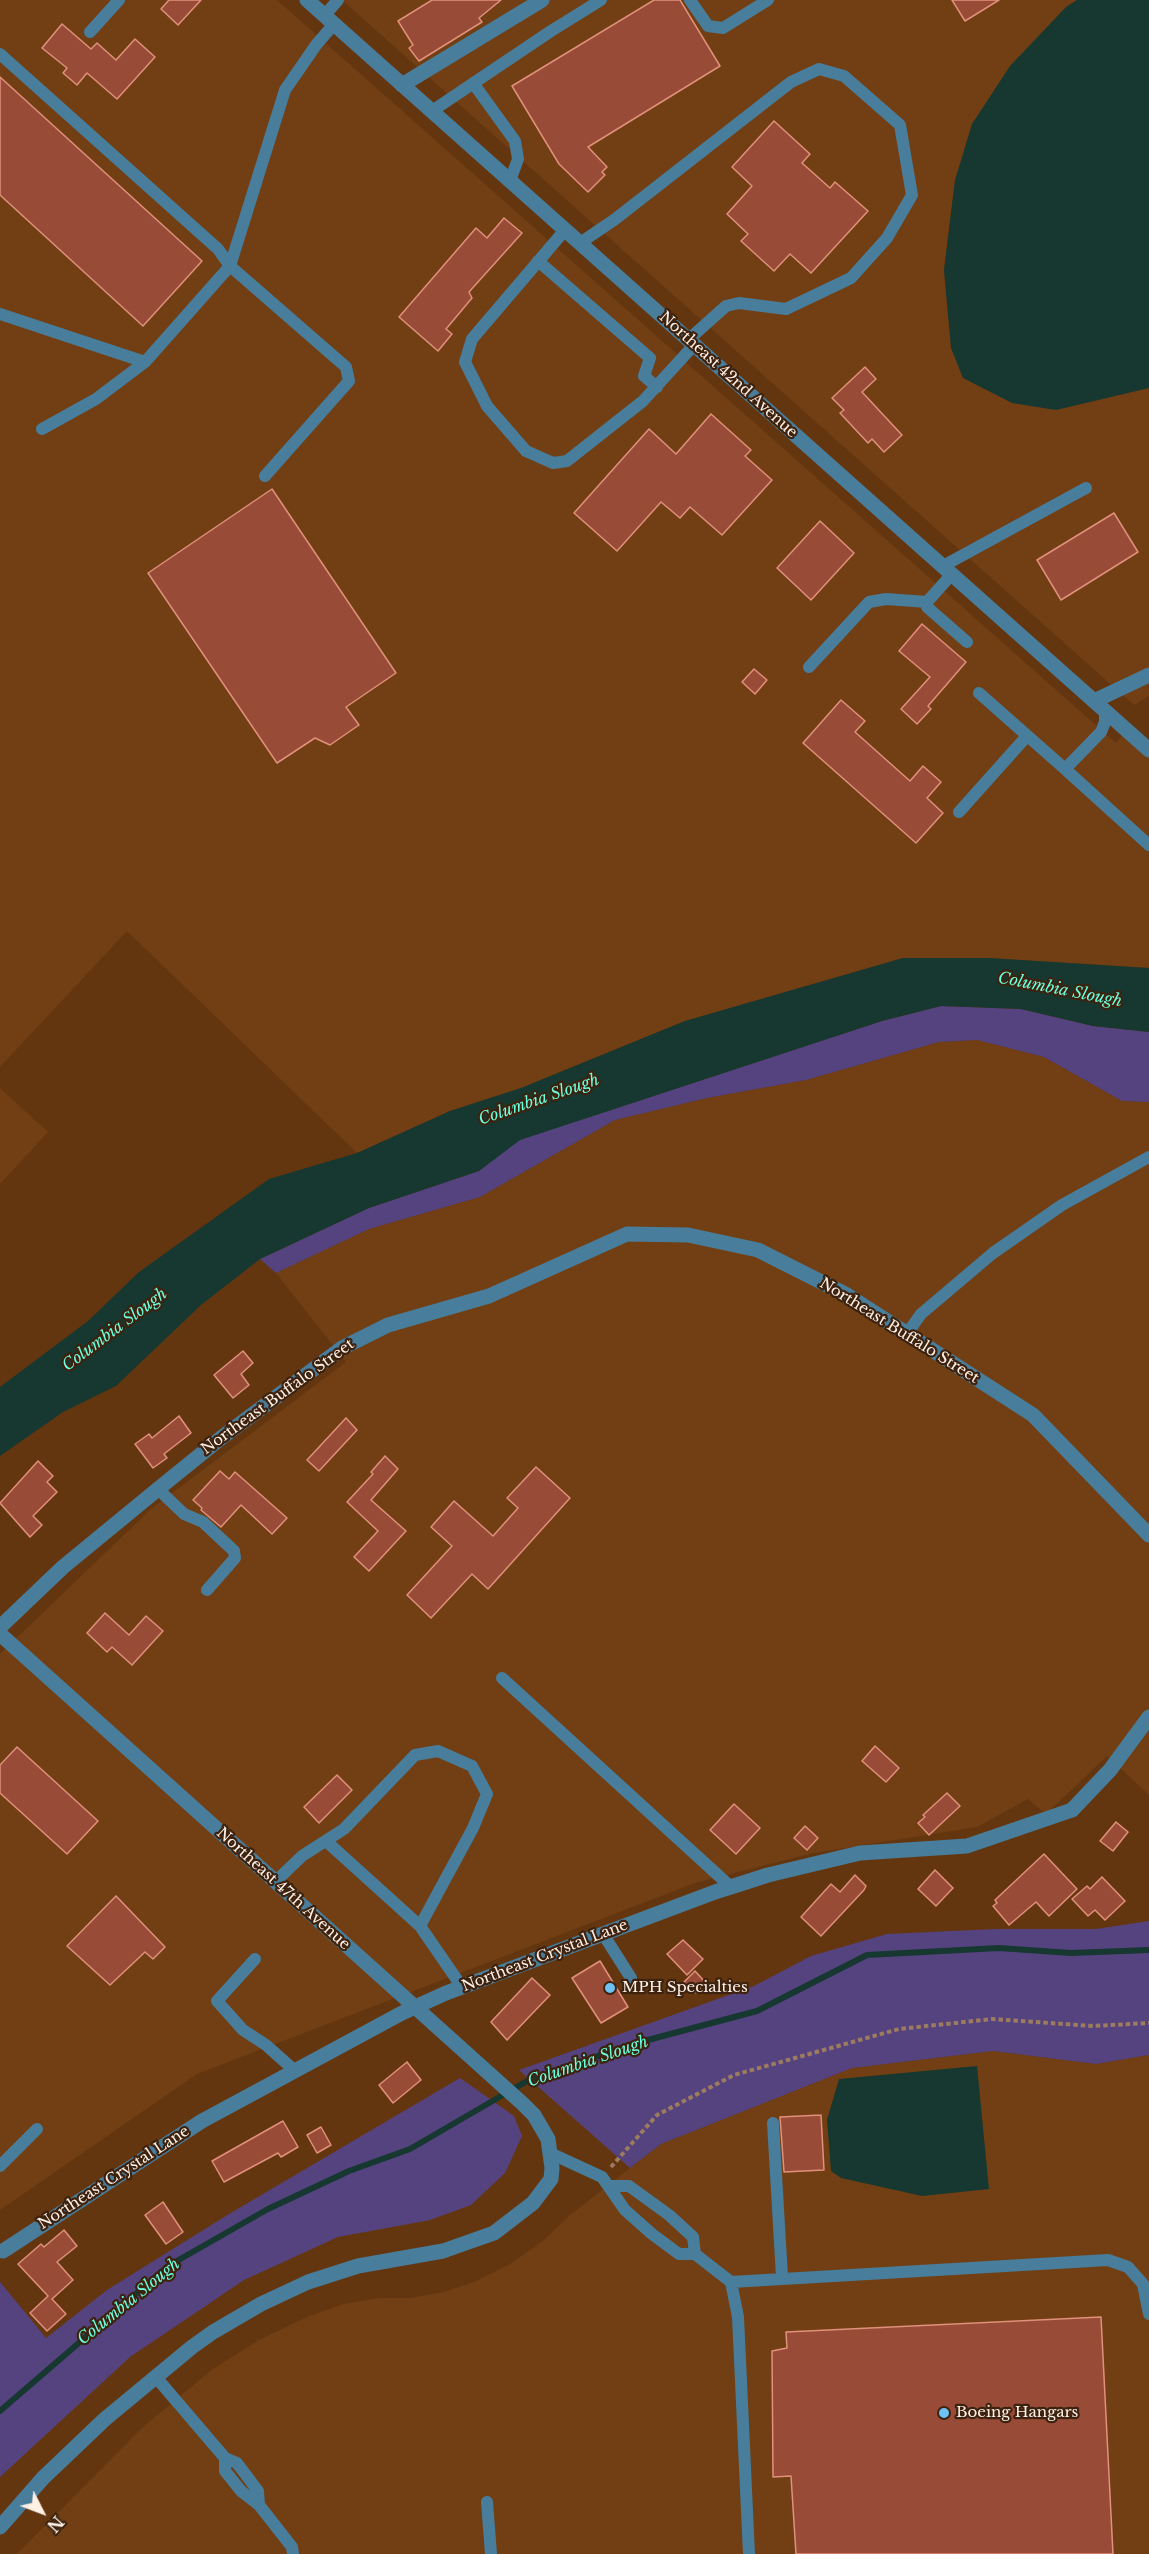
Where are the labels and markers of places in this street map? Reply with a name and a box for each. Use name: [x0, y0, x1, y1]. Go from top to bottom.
place label: MPH Specialties: [622, 1979, 748, 1997]
marker: MPH Specialties: [603, 1981, 617, 1995]
place label: Boeing Hangars: [956, 2404, 1078, 2422]
marker: Boeing Hangars: [937, 2406, 951, 2420]

